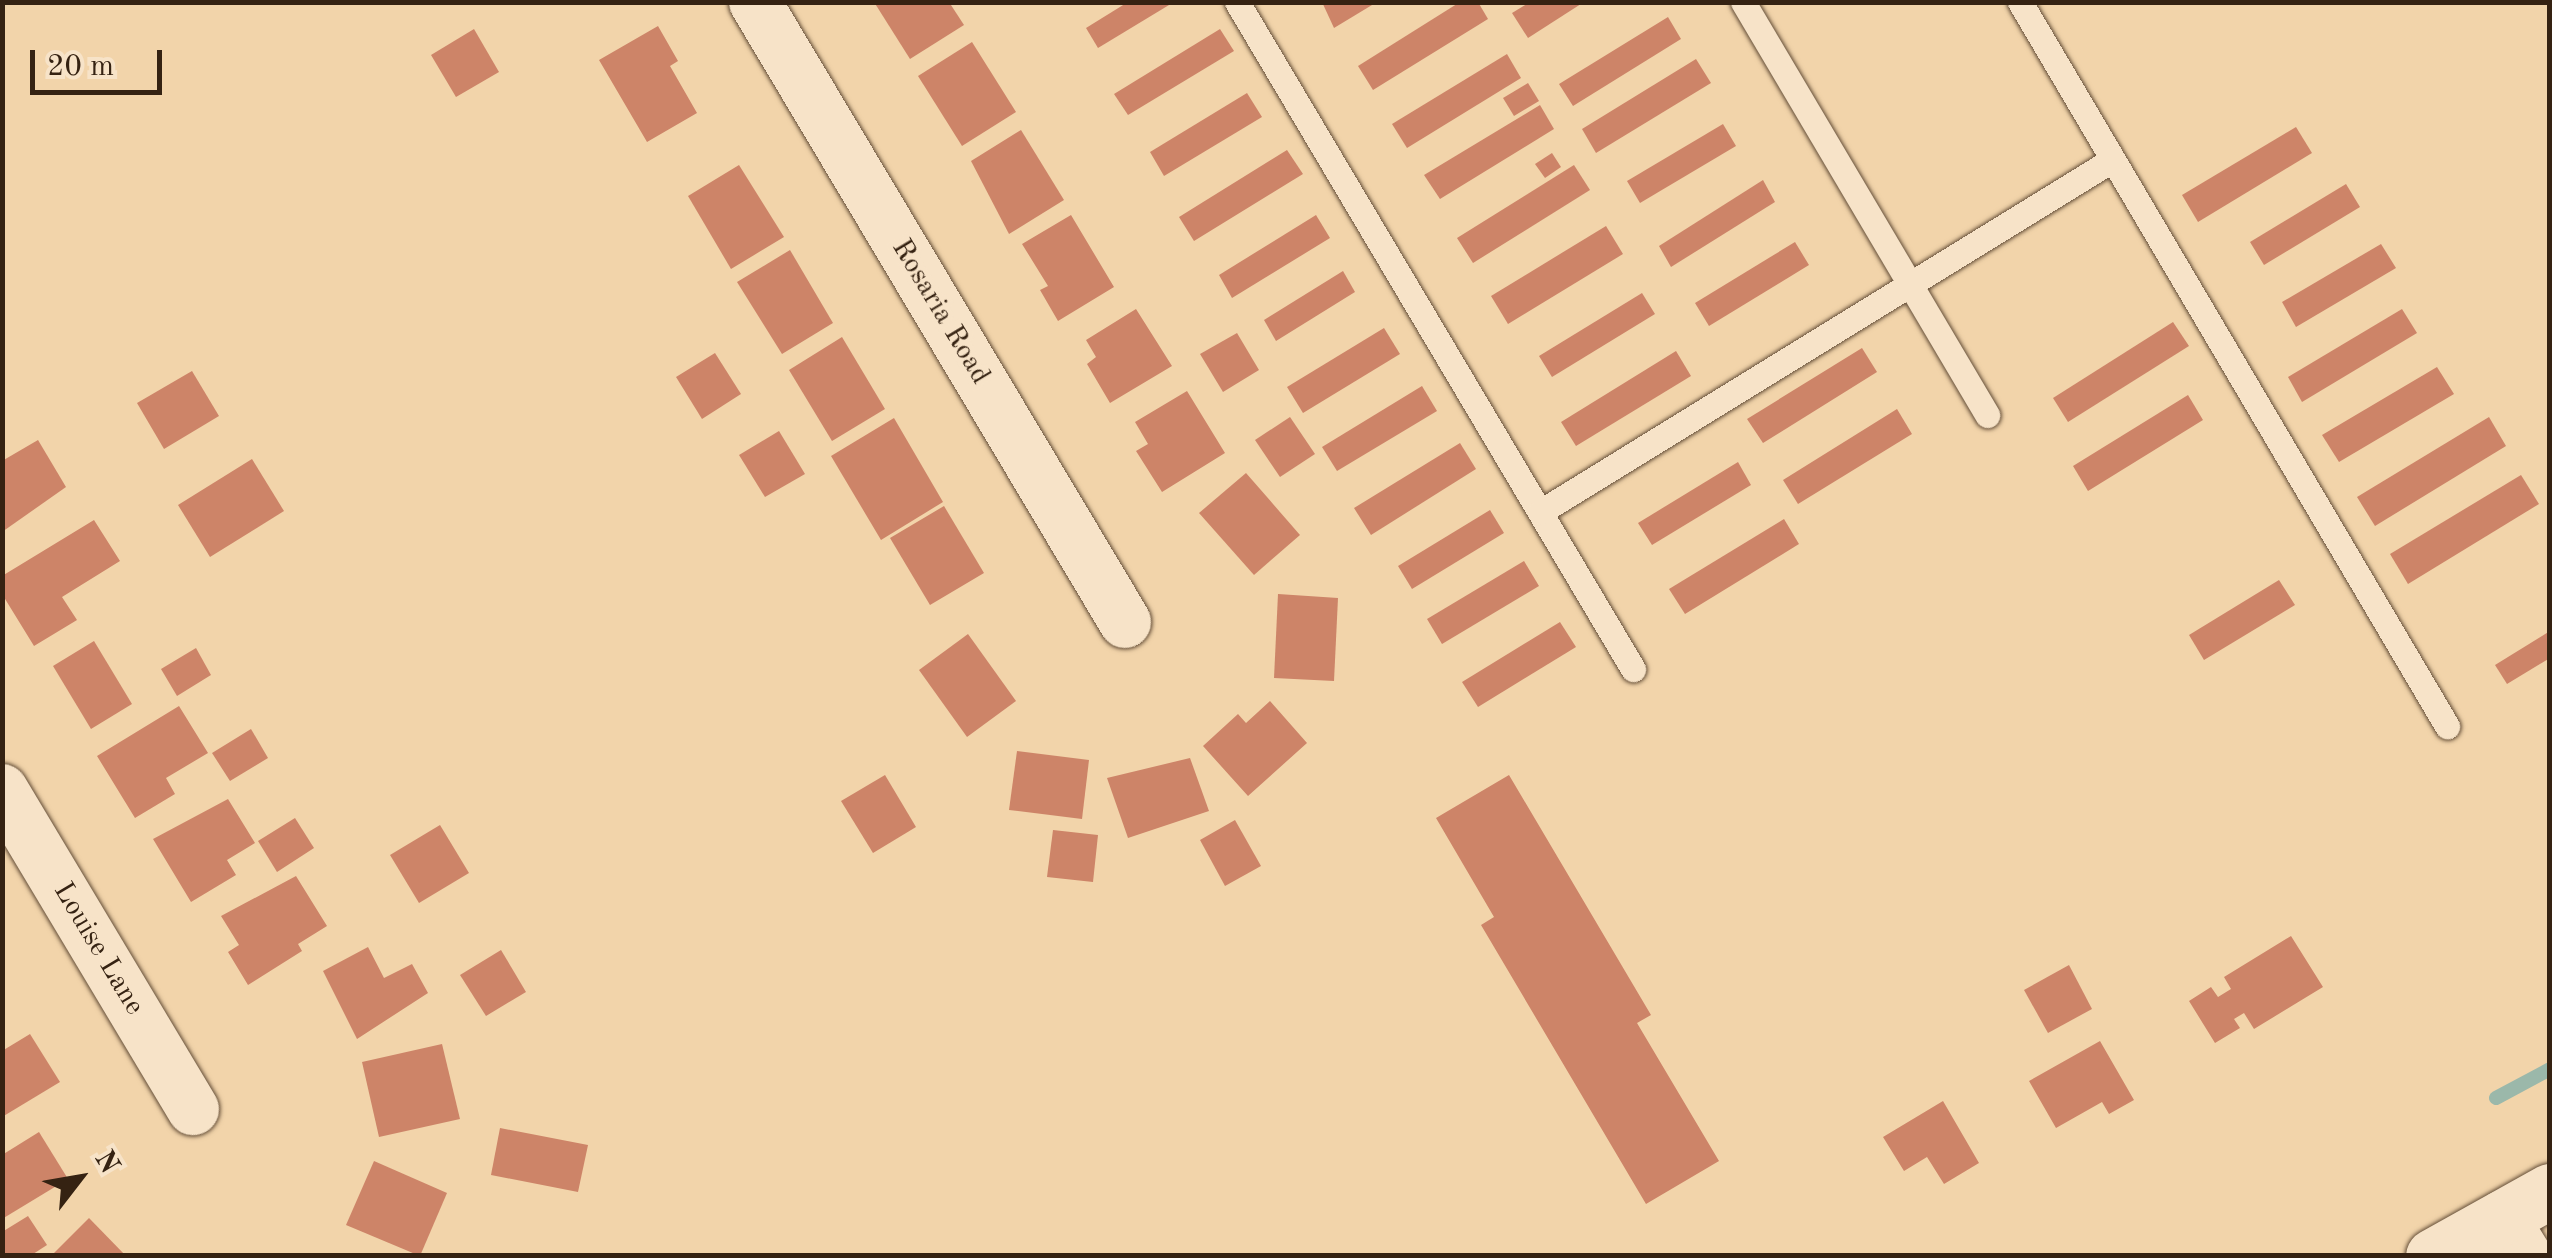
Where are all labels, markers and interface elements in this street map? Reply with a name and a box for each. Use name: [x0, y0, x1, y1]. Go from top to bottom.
scale bar: [35, 30, 168, 92]
text: 20 m: [47, 52, 114, 82]
street label: Rosaria Road: [884, 233, 996, 391]
street label: Louise Lane: [45, 877, 151, 1021]
north arrow: [30, 1128, 130, 1228]
text: N: [88, 1146, 123, 1179]

